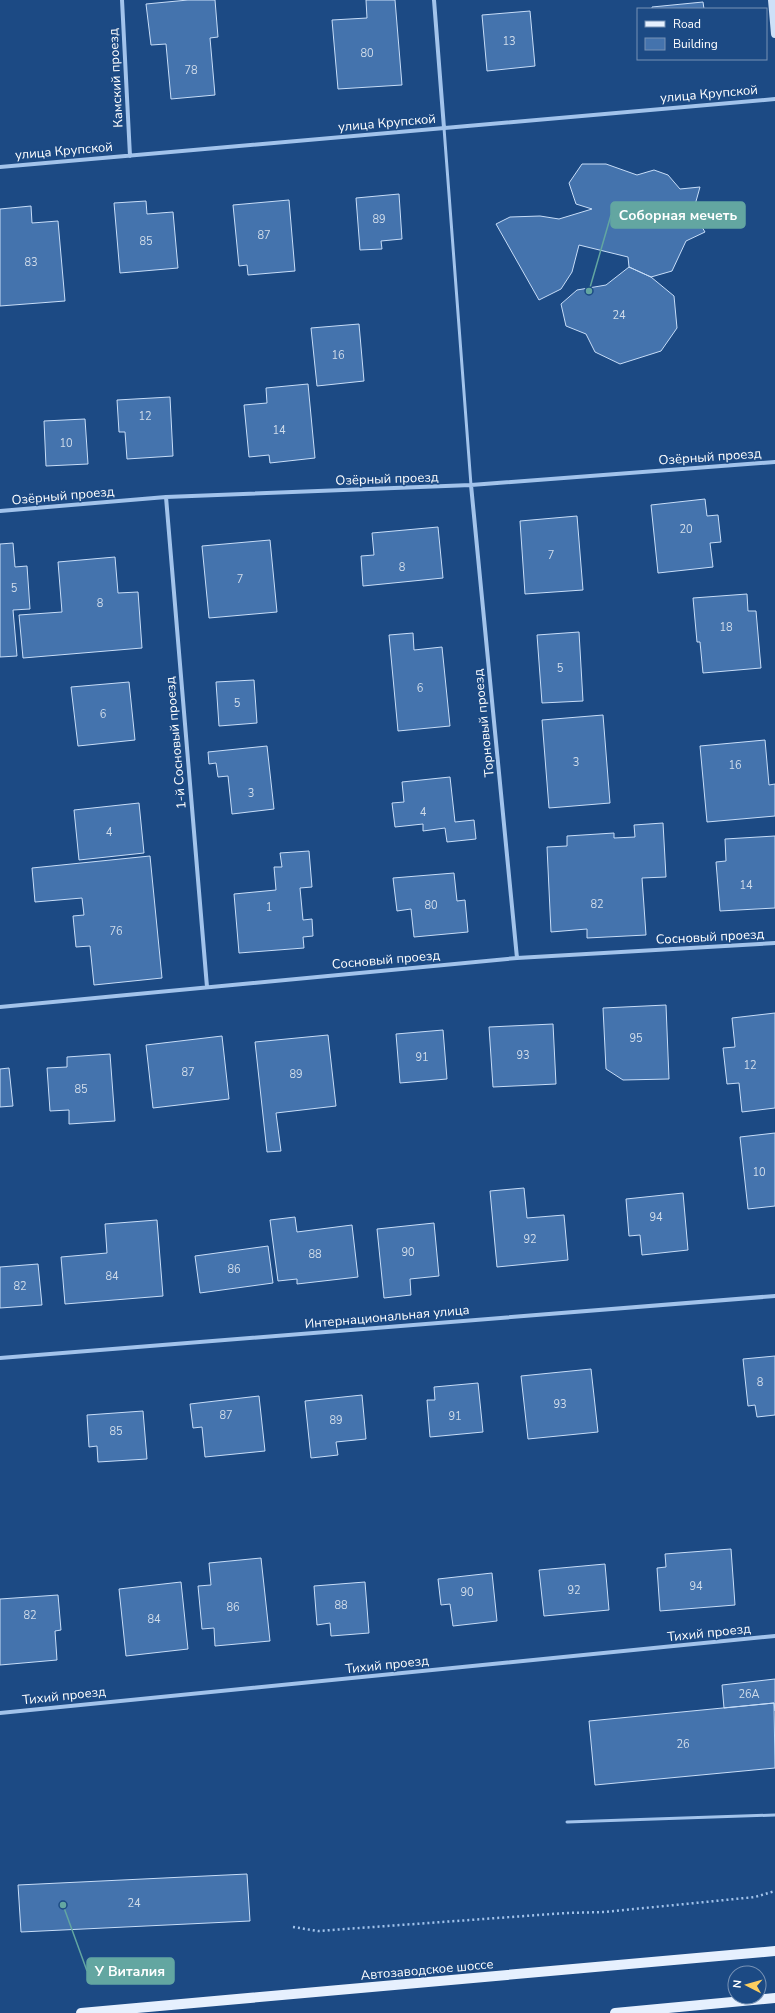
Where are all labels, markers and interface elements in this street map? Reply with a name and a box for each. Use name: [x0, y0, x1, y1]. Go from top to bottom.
legend: [637, 8, 767, 60]
text: Road: [673, 16, 701, 32]
street label: Камский проезд: [104, 28, 128, 128]
house number: 13: [502, 34, 516, 49]
text: Building: [673, 36, 718, 52]
house number: 80: [360, 46, 374, 61]
house number: 78: [184, 63, 198, 78]
street label: улица Крупской: [659, 81, 759, 107]
street label: улица Крупской: [337, 110, 437, 136]
street label: улица Крупской: [14, 138, 114, 164]
callout: Cоборная мечеть: [611, 202, 745, 228]
text: Cоборная мечеть: [619, 206, 737, 225]
house number: 89: [372, 212, 386, 227]
house number: 87: [257, 228, 271, 243]
house number: 85: [139, 234, 153, 249]
house number: 83: [24, 255, 38, 270]
house number: 24: [612, 308, 626, 323]
house number: 16: [331, 348, 345, 363]
house number: 12: [138, 409, 152, 424]
house number: 14: [272, 423, 286, 438]
house number: 10: [59, 436, 73, 451]
street label: Озёрный проезд: [658, 444, 762, 470]
street label: Озёрный проезд: [335, 468, 439, 490]
street label: Озёрный проезд: [11, 483, 116, 509]
house number: 20: [679, 522, 693, 537]
house number: 7: [548, 548, 554, 563]
house number: 8: [399, 560, 406, 575]
house number: 7: [237, 572, 243, 587]
house number: 5: [11, 581, 18, 596]
house number: 8: [97, 596, 104, 611]
house number: 18: [719, 620, 733, 635]
house number: 5: [557, 661, 564, 676]
street label: Торновый проезд: [469, 668, 499, 778]
street label: 1-й Сосновый проезд: [161, 676, 191, 810]
house number: 6: [417, 681, 424, 696]
house number: 5: [234, 696, 241, 711]
house number: 6: [100, 707, 107, 722]
house number: 3: [573, 755, 579, 770]
house number: 16: [728, 758, 742, 773]
house number: 3: [248, 786, 254, 801]
house number: 4: [420, 805, 427, 820]
house number: 4: [106, 825, 113, 840]
house number: 14: [739, 878, 753, 893]
house number: 82: [590, 897, 604, 912]
house number: 80: [424, 898, 438, 913]
house number: 1: [266, 900, 272, 915]
house number: 76: [109, 924, 123, 939]
street label: Сосновый проезд: [655, 925, 765, 949]
street label: Сосновый проезд: [331, 946, 441, 974]
house number: 95: [629, 1031, 643, 1046]
house number: 93: [516, 1048, 530, 1063]
house number: 91: [415, 1050, 429, 1065]
house number: 12: [743, 1058, 757, 1073]
house number: 87: [181, 1065, 195, 1080]
house number: 89: [289, 1067, 303, 1082]
house number: 85: [74, 1082, 88, 1097]
house number: 10: [752, 1165, 766, 1180]
house number: 94: [649, 1210, 663, 1225]
house number: 92: [523, 1232, 537, 1247]
house number: 90: [401, 1245, 415, 1260]
house number: 88: [308, 1247, 322, 1262]
house number: 86: [227, 1262, 241, 1277]
house number: 84: [105, 1269, 119, 1284]
house number: 82: [13, 1279, 27, 1294]
street label: Интернациональная улица: [304, 1301, 470, 1333]
house number: 8: [757, 1375, 764, 1390]
house number: 93: [553, 1397, 567, 1412]
house number: 87: [219, 1408, 233, 1423]
house number: 91: [448, 1409, 462, 1424]
house number: 89: [329, 1413, 343, 1428]
house number: 85: [109, 1424, 123, 1439]
house number: 94: [689, 1579, 703, 1594]
house number: 92: [567, 1583, 581, 1598]
house number: 90: [460, 1585, 474, 1600]
house number: 88: [334, 1598, 348, 1613]
house number: 86: [226, 1600, 240, 1615]
house number: 82: [23, 1608, 37, 1623]
house number: 84: [147, 1612, 161, 1627]
street label: Тихий проезд: [666, 1620, 752, 1646]
street label: Тихий проезд: [344, 1652, 430, 1678]
street label: Тихий проезд: [21, 1683, 107, 1709]
house number: 26А: [738, 1687, 760, 1702]
house number: 26: [676, 1737, 690, 1752]
house number: 24: [127, 1896, 141, 1911]
street label: Автозаводское шоссе: [360, 1955, 494, 1985]
callout: У Виталия: [87, 1958, 174, 1984]
text: У Виталия: [94, 1962, 165, 1981]
north arrow: [727, 1965, 767, 2005]
text: N: [730, 1979, 745, 1989]

